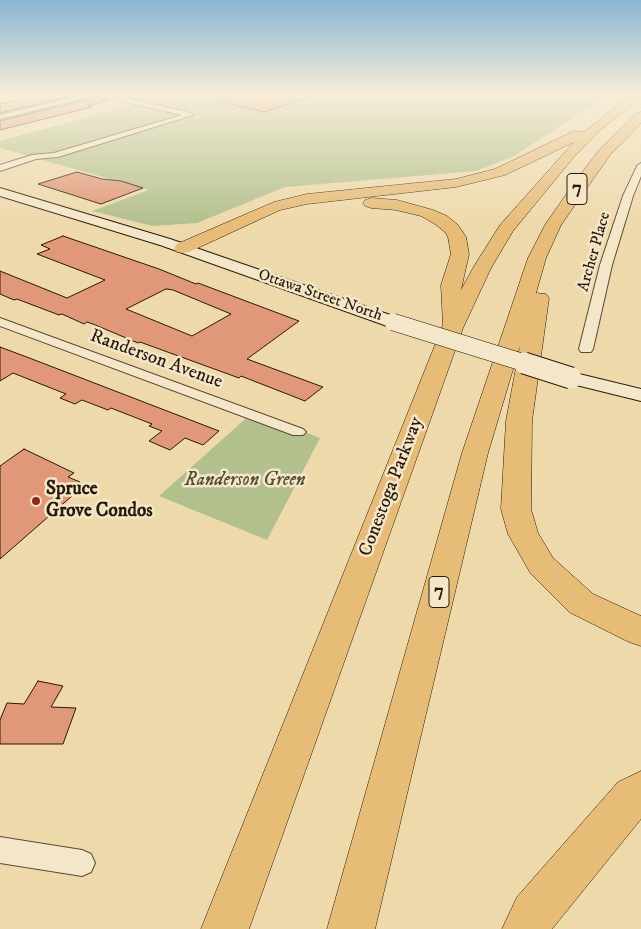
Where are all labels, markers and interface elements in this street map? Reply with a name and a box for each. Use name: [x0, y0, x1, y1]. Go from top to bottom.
road number: 7: [567, 173, 587, 204]
street label: Archer Place: [575, 210, 615, 294]
street label: Ottawa Street North: [255, 266, 385, 326]
street label: Randerson Avenue: [87, 325, 225, 395]
street label: Conestoga Parkway: [355, 414, 429, 560]
park label: Randerson Green: [185, 470, 305, 492]
place label: Spruce Grove Condos: [46, 479, 153, 523]
marker: Spruce Grove Condos: [30, 495, 42, 507]
road number: 7: [429, 576, 449, 608]

